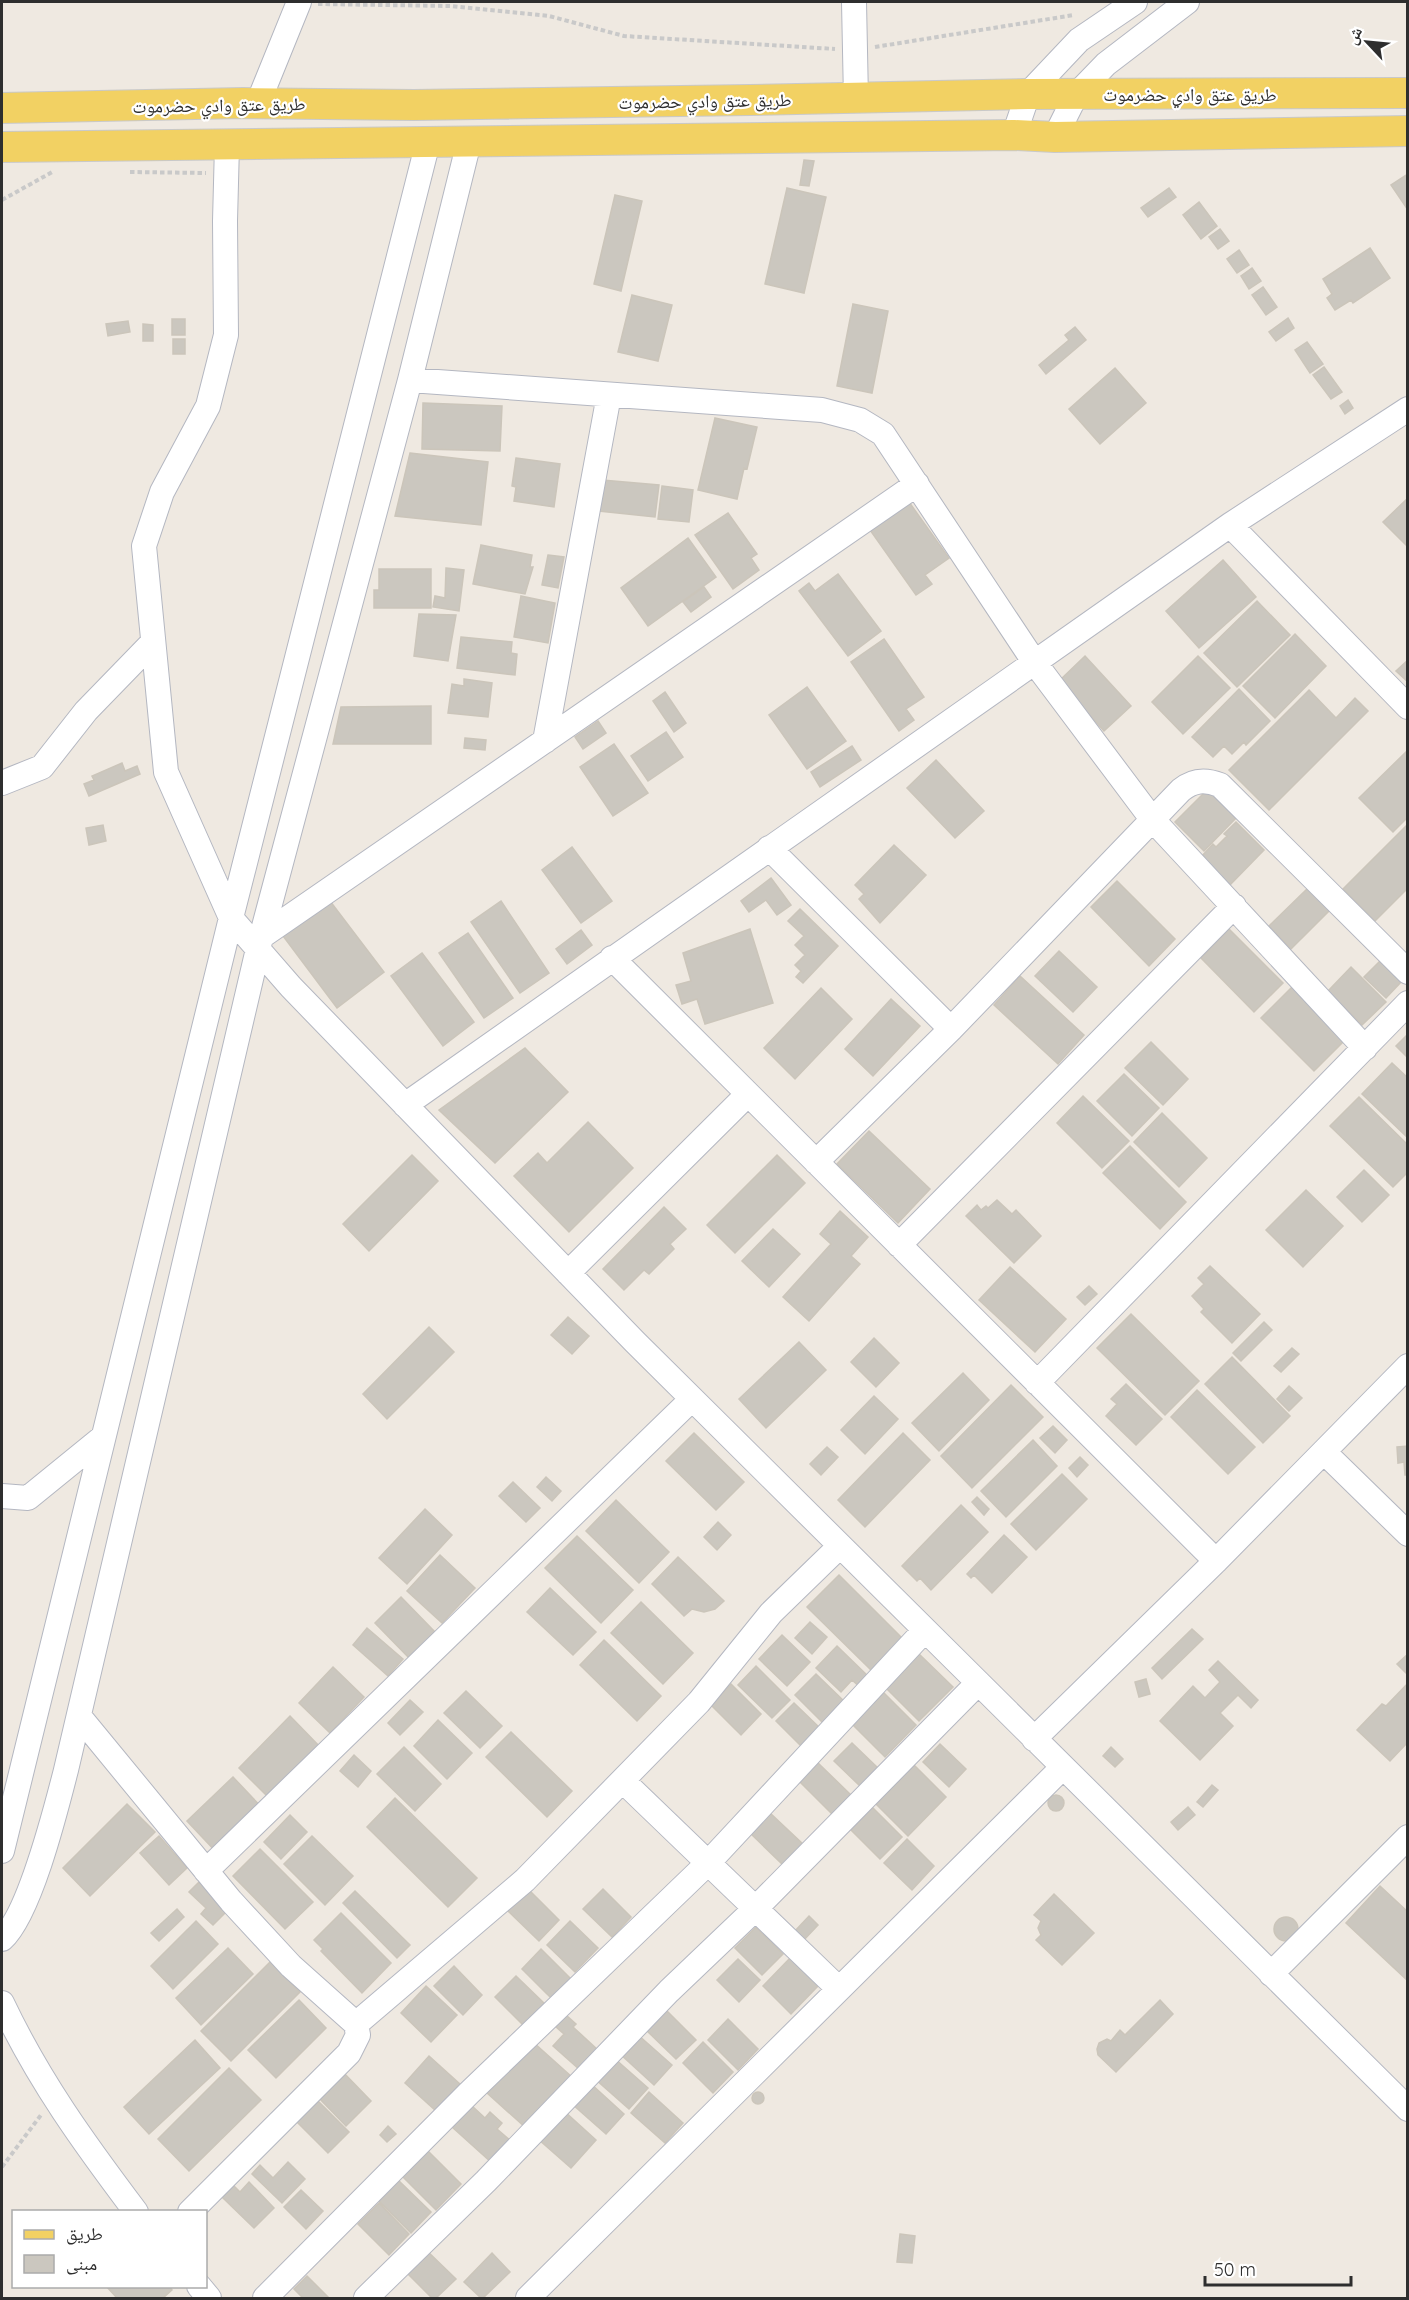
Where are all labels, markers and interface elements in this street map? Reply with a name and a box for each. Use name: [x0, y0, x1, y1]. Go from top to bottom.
north arrow: [1337, 12, 1397, 72]
text: ش: [1341, 23, 1366, 47]
street label: طريق عتق وادي حضرموت: [1103, 83, 1277, 109]
street label: طريق عتق وادي حضرموت: [618, 88, 792, 118]
street label: طريق عتق وادي حضرموت: [132, 92, 306, 122]
legend: [12, 2210, 207, 2288]
text: طريق: [66, 2222, 103, 2245]
scale bar: [1205, 2249, 1350, 2287]
text: مبنى: [66, 2252, 97, 2275]
text: 50 m: [1214, 2258, 1256, 2281]

